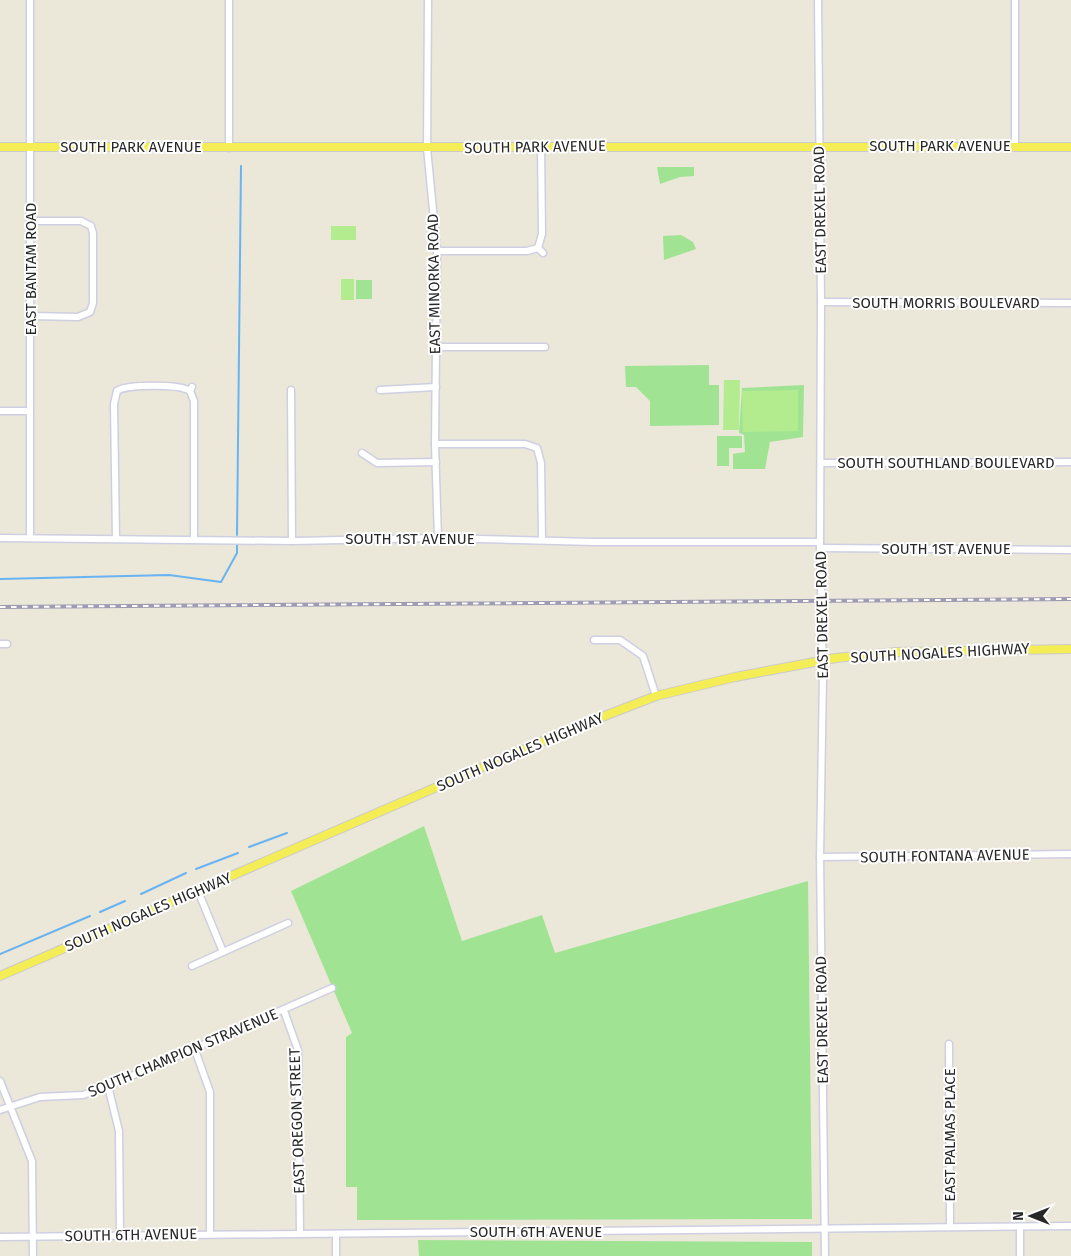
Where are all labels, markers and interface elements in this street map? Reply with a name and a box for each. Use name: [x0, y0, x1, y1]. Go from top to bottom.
street label: SOUTH PARK AVENUE: [464, 137, 606, 157]
street label: SOUTH PARK AVENUE: [869, 137, 1011, 155]
street label: SOUTH PARK AVENUE: [60, 138, 202, 156]
street label: EAST DREXEL ROAD: [810, 146, 830, 274]
street label: EAST BANTAM ROAD: [22, 203, 40, 335]
street label: EAST MINORKA ROAD: [424, 213, 444, 355]
street label: SOUTH MORRIS BOULEVARD: [852, 294, 1040, 312]
street label: SOUTH SOUTHLAND BOULEVARD: [837, 454, 1055, 472]
street label: SOUTH 1ST AVENUE: [345, 530, 475, 548]
street label: SOUTH 1ST AVENUE: [881, 540, 1011, 558]
street label: EAST DREXEL ROAD: [812, 551, 832, 679]
street label: SOUTH NOGALES HIGHWAY: [850, 639, 1031, 667]
street label: SOUTH NOGALES HIGHWAY: [434, 708, 607, 795]
street label: SOUTH FONTANA AVENUE: [860, 846, 1030, 866]
street label: SOUTH NOGALES HIGHWAY: [62, 868, 235, 955]
street label: EAST DREXEL ROAD: [812, 956, 832, 1084]
street label: SOUTH CHAMPION STRAVENUE: [85, 1005, 281, 1101]
street label: EAST OREGON STREET: [285, 1047, 309, 1194]
street label: EAST PALMAS PLACE: [941, 1068, 959, 1202]
north arrow: [1006, 1191, 1056, 1241]
text: N: [1010, 1211, 1027, 1221]
street label: SOUTH 6TH AVENUE: [470, 1223, 602, 1241]
street label: SOUTH 6TH AVENUE: [65, 1225, 197, 1245]

